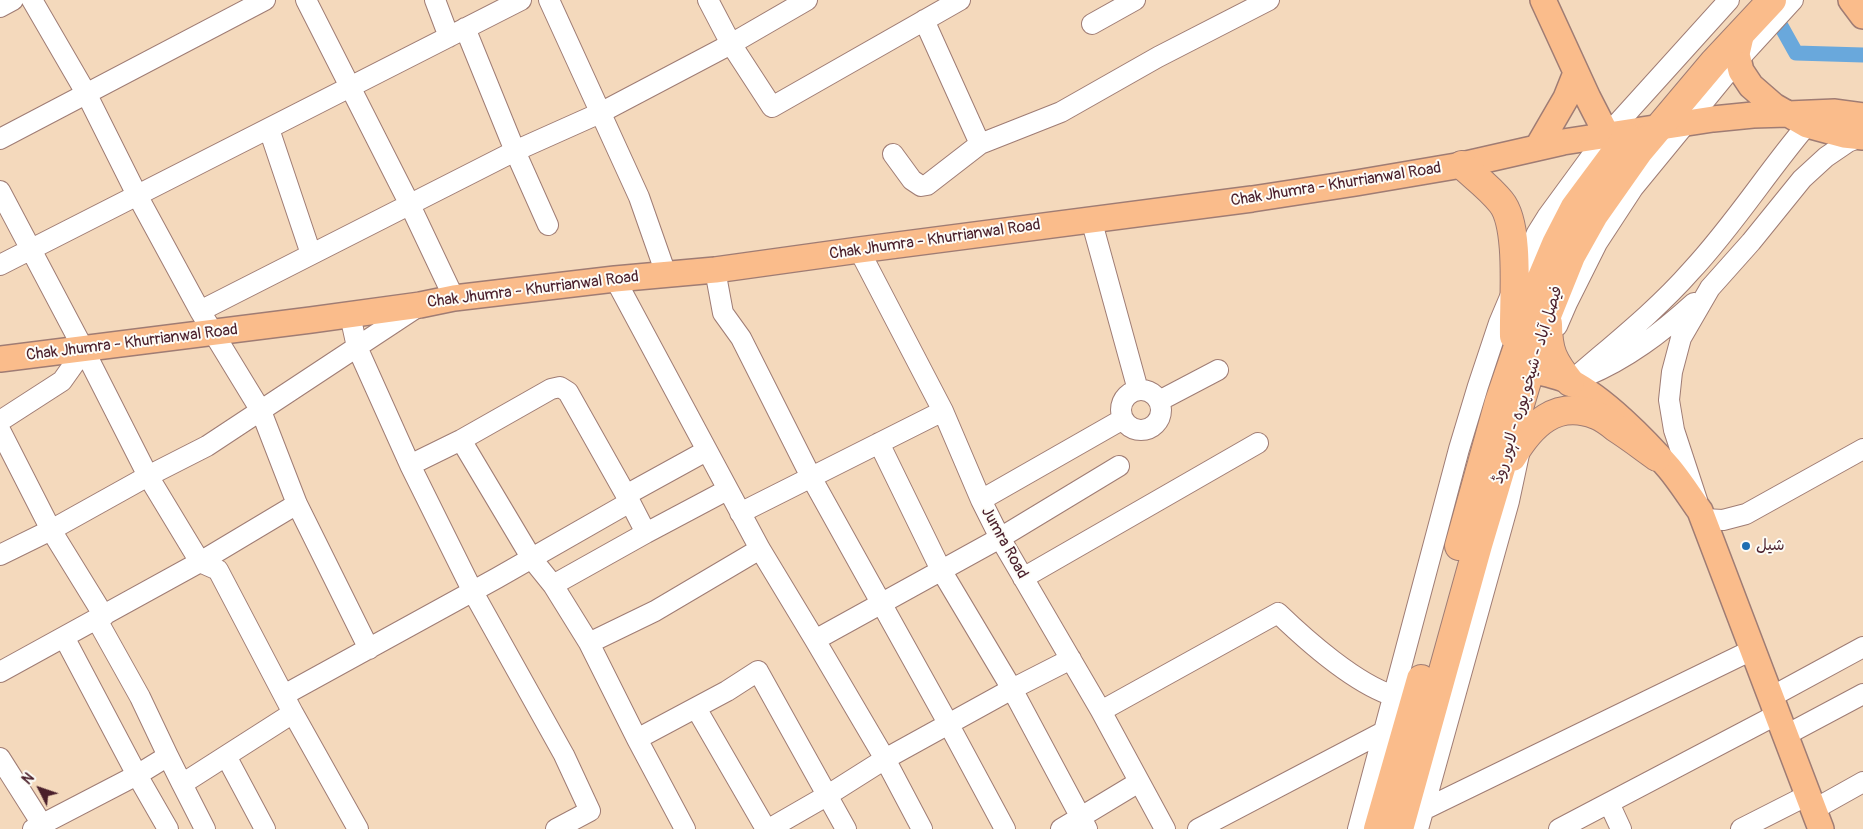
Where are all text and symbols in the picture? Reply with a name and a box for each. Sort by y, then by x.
street label: Chak Jhumra - Khurrianwal Road [1229,159,1443,211]
street label: Chak Jhumra - Khurrianwal Road [828,216,1042,264]
street label: Chak Jhumra - Khurrianwal Road [426,267,640,313]
street label: فیصل آباد - شیخو پورہ - لاہور روڈ [1489,284,1567,486]
street label: Chak Jhumra - Khurrianwal Road [25,320,239,366]
street label: Jumra Road [976,504,1032,582]
place label: شیل [1756,536,1785,556]
marker: شیل [1740,540,1752,552]
north arrow [15,764,65,814]
text: N [19,770,38,788]

